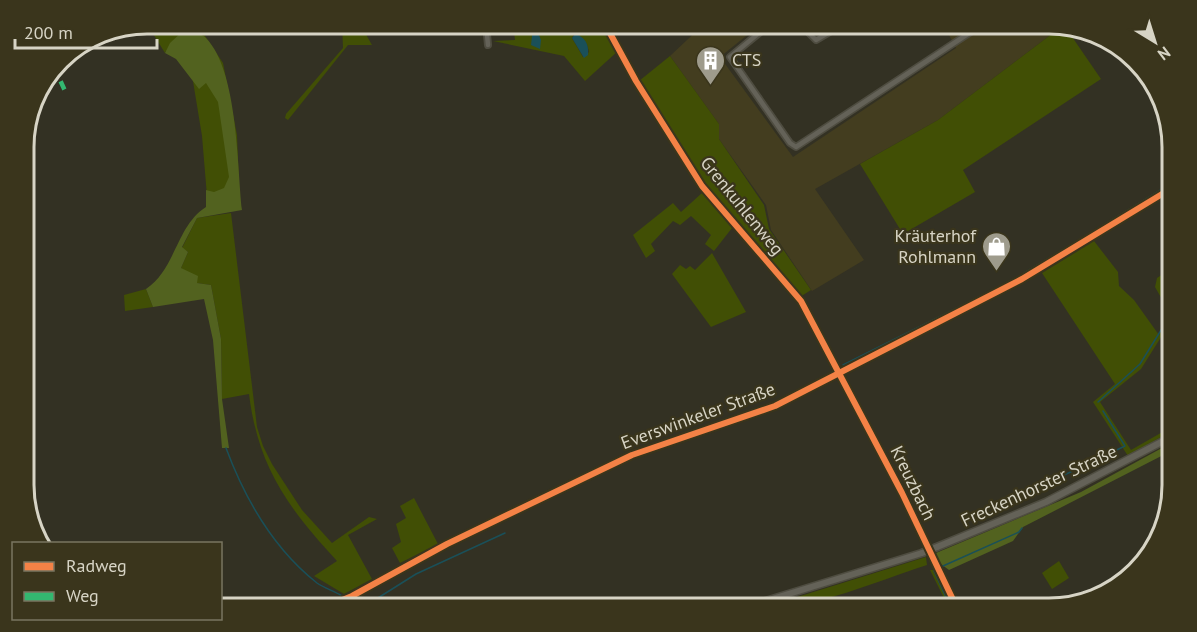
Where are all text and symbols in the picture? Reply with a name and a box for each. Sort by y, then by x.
scale bar [15,12,158,50]
north arrow [1125,12,1185,72]
text: 200 m [24,21,73,44]
text: N [1154,43,1175,65]
building icon: CTS [695,44,727,86]
place label: CTS [732,48,761,71]
street label: Grenkuhlenweg [696,152,789,260]
place label: Kräuterhof Rohlmann [895,224,977,268]
shop icon: Kräuterhof Rohlmann [981,230,1013,272]
street label: Everswinkeler Straße [618,377,778,454]
street label: Freckenhorster Straße [957,439,1120,532]
street label: Kreuzbach [886,442,941,524]
legend [12,542,222,620]
text: Radweg [66,554,127,577]
text: Weg [66,584,99,607]

